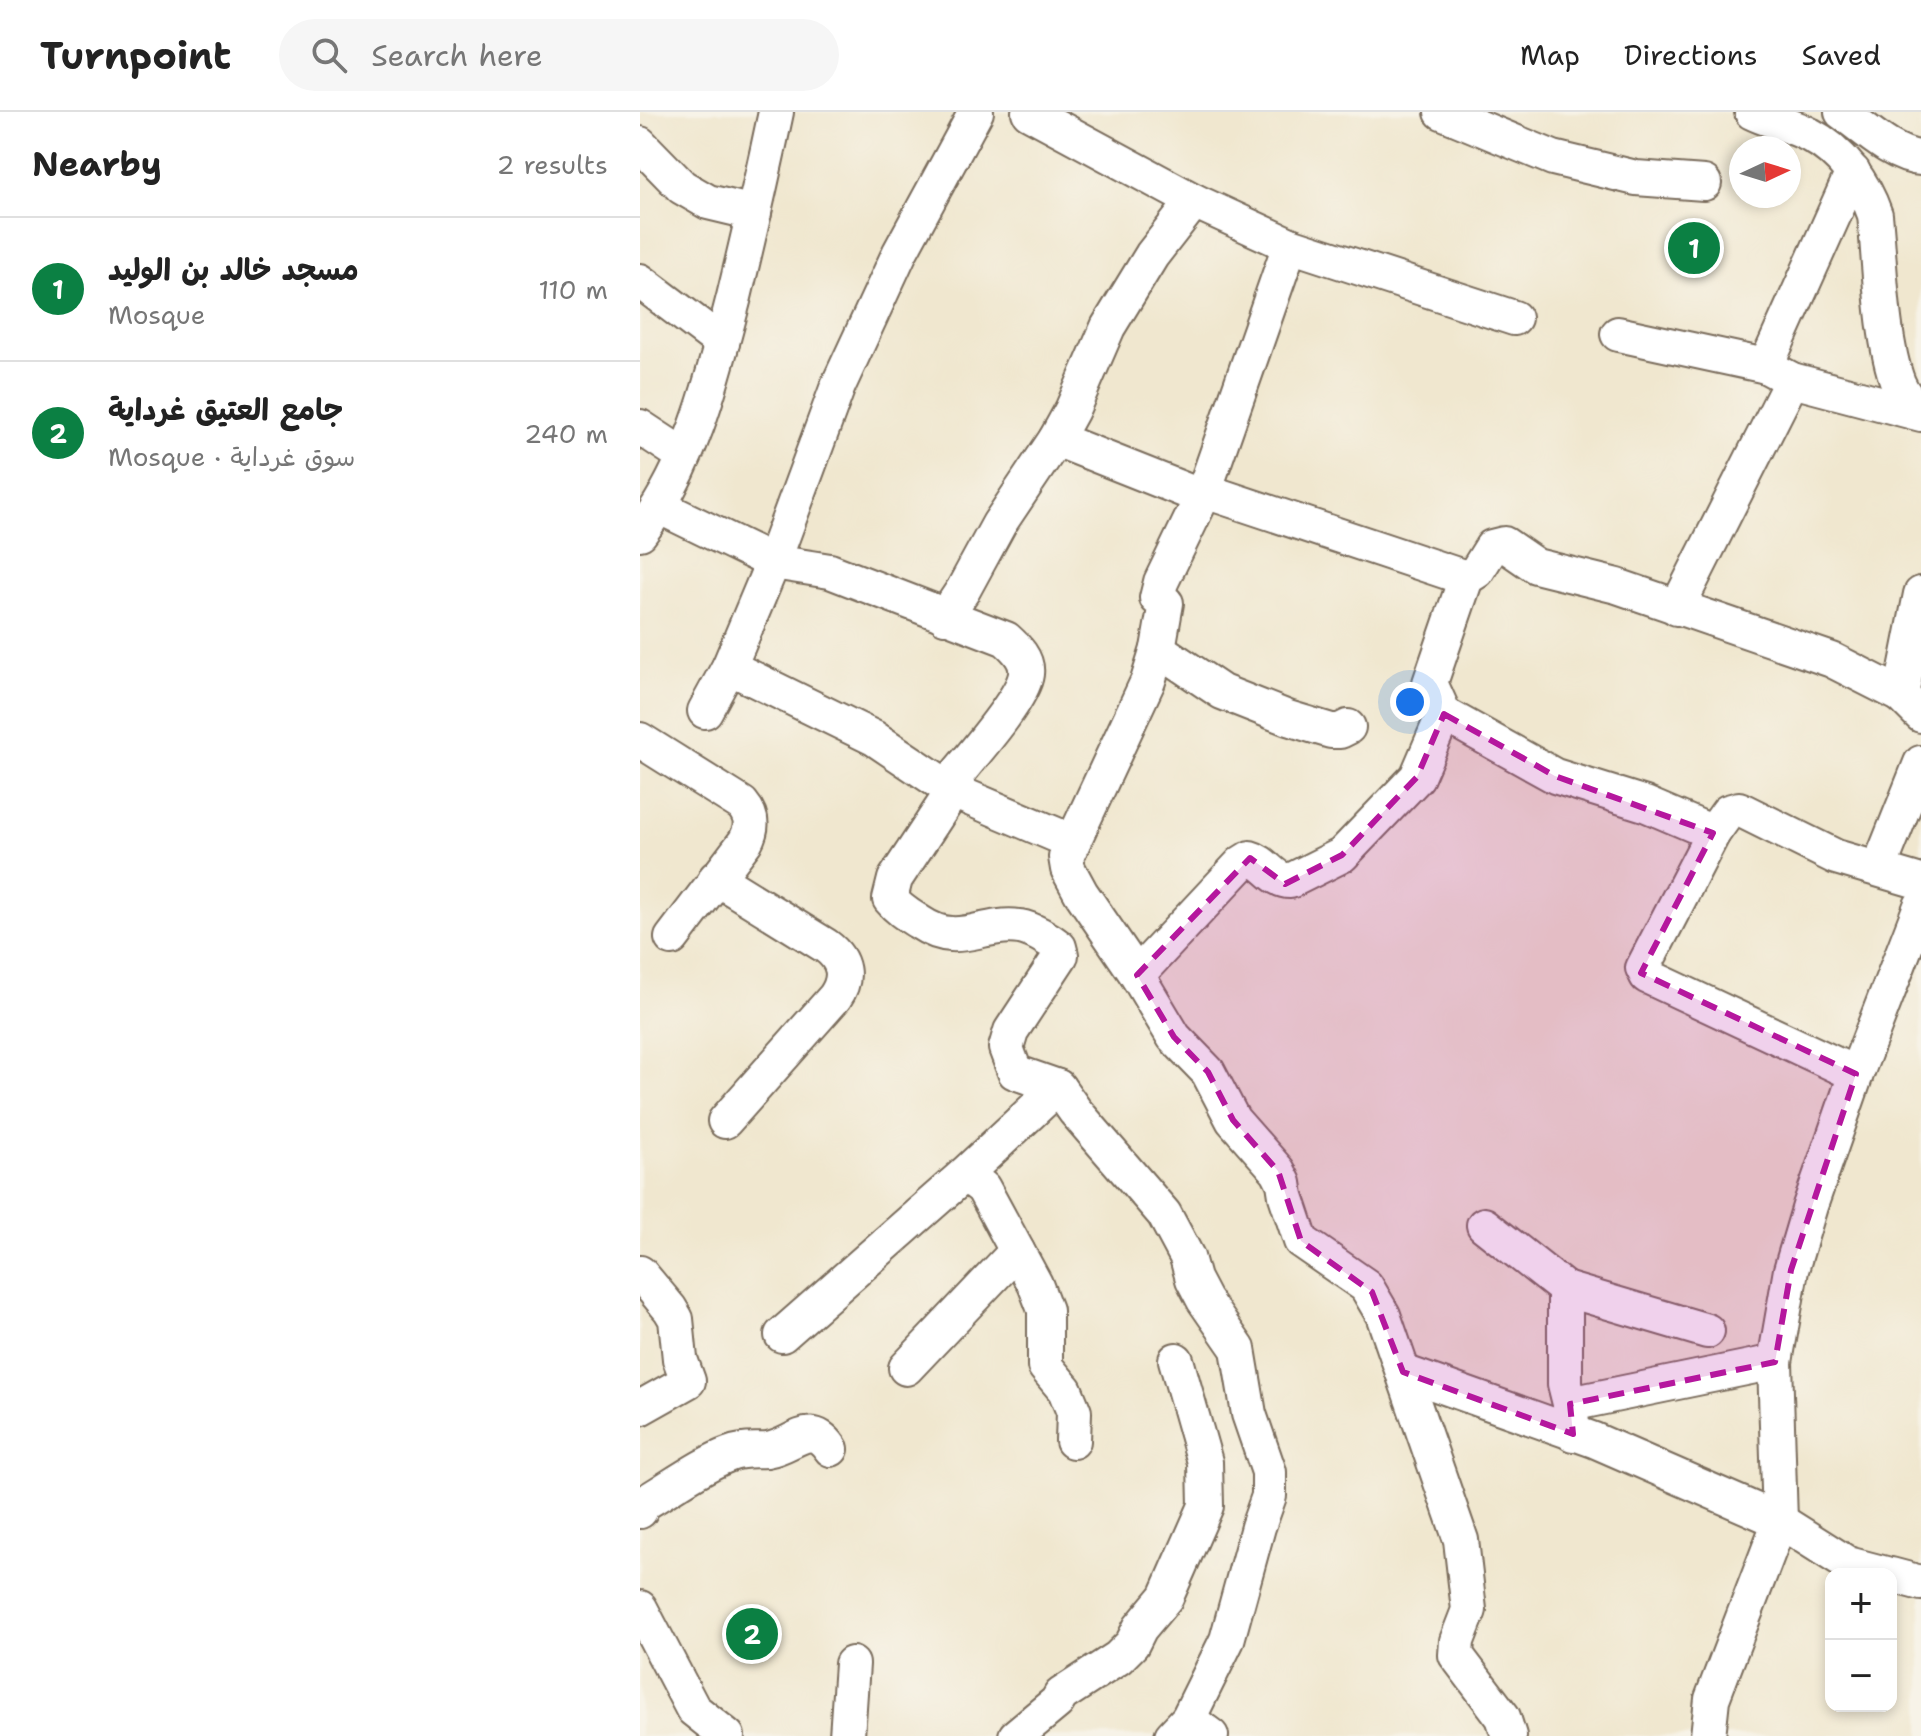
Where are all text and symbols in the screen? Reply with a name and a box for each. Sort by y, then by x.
search box [279,19,839,91]
text: Turnpoint [40,30,231,81]
icon: search [307,33,351,77]
text: Search here [371,35,543,76]
text: Map [1520,36,1580,74]
text: Directions [1624,36,1758,74]
text: Saved [1802,36,1881,74]
north arrow [1729,136,1801,208]
text: Nearby [32,141,162,187]
text: 2 results [496,147,608,182]
pin: 1 [1668,218,1720,278]
text: مسجد خالد بن الوليد [108,249,359,290]
text: 1 [52,272,64,307]
text: 110 m [538,272,608,307]
text: Mosque [108,297,205,332]
text: جامع العتيق غرداية [108,389,343,430]
text: 2 [49,416,67,451]
text: 240 m [524,416,608,451]
text: Mosque · سوق غرداية [108,439,355,474]
your location [1390,682,1430,722]
map controls [1825,1568,1897,1712]
button: + [1825,1568,1897,1640]
pin: 2 [726,1604,778,1664]
button: − [1825,1640,1897,1712]

